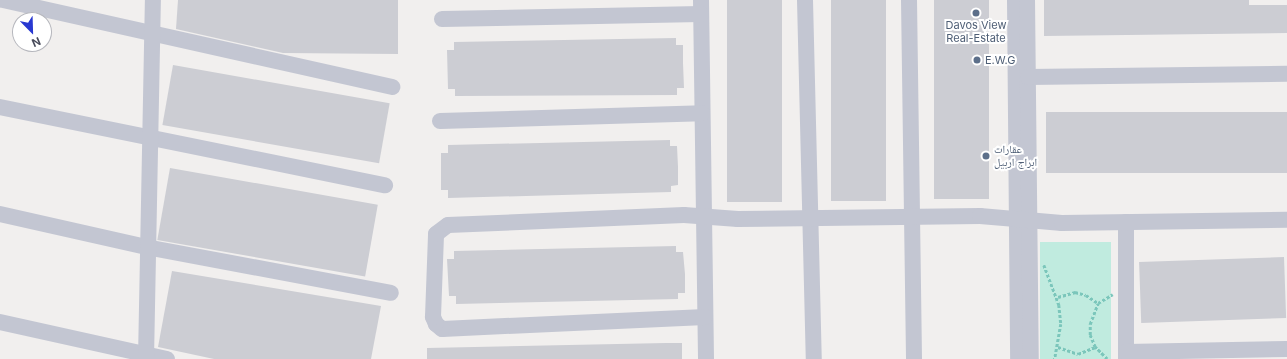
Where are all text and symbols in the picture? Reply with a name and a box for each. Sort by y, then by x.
marker: Davos View Real-Estate [971,8,981,18]
north arrow [12,12,52,52]
place label: Davos View Real-Estate [946,19,1006,45]
text: N [30,34,43,50]
place label: E.W.G [985,53,1015,67]
marker: E.W.G [972,55,982,65]
place label: عقارات ابراج اربیل [994,143,1037,169]
marker: عقارات ابراج اربیل [981,151,991,161]

